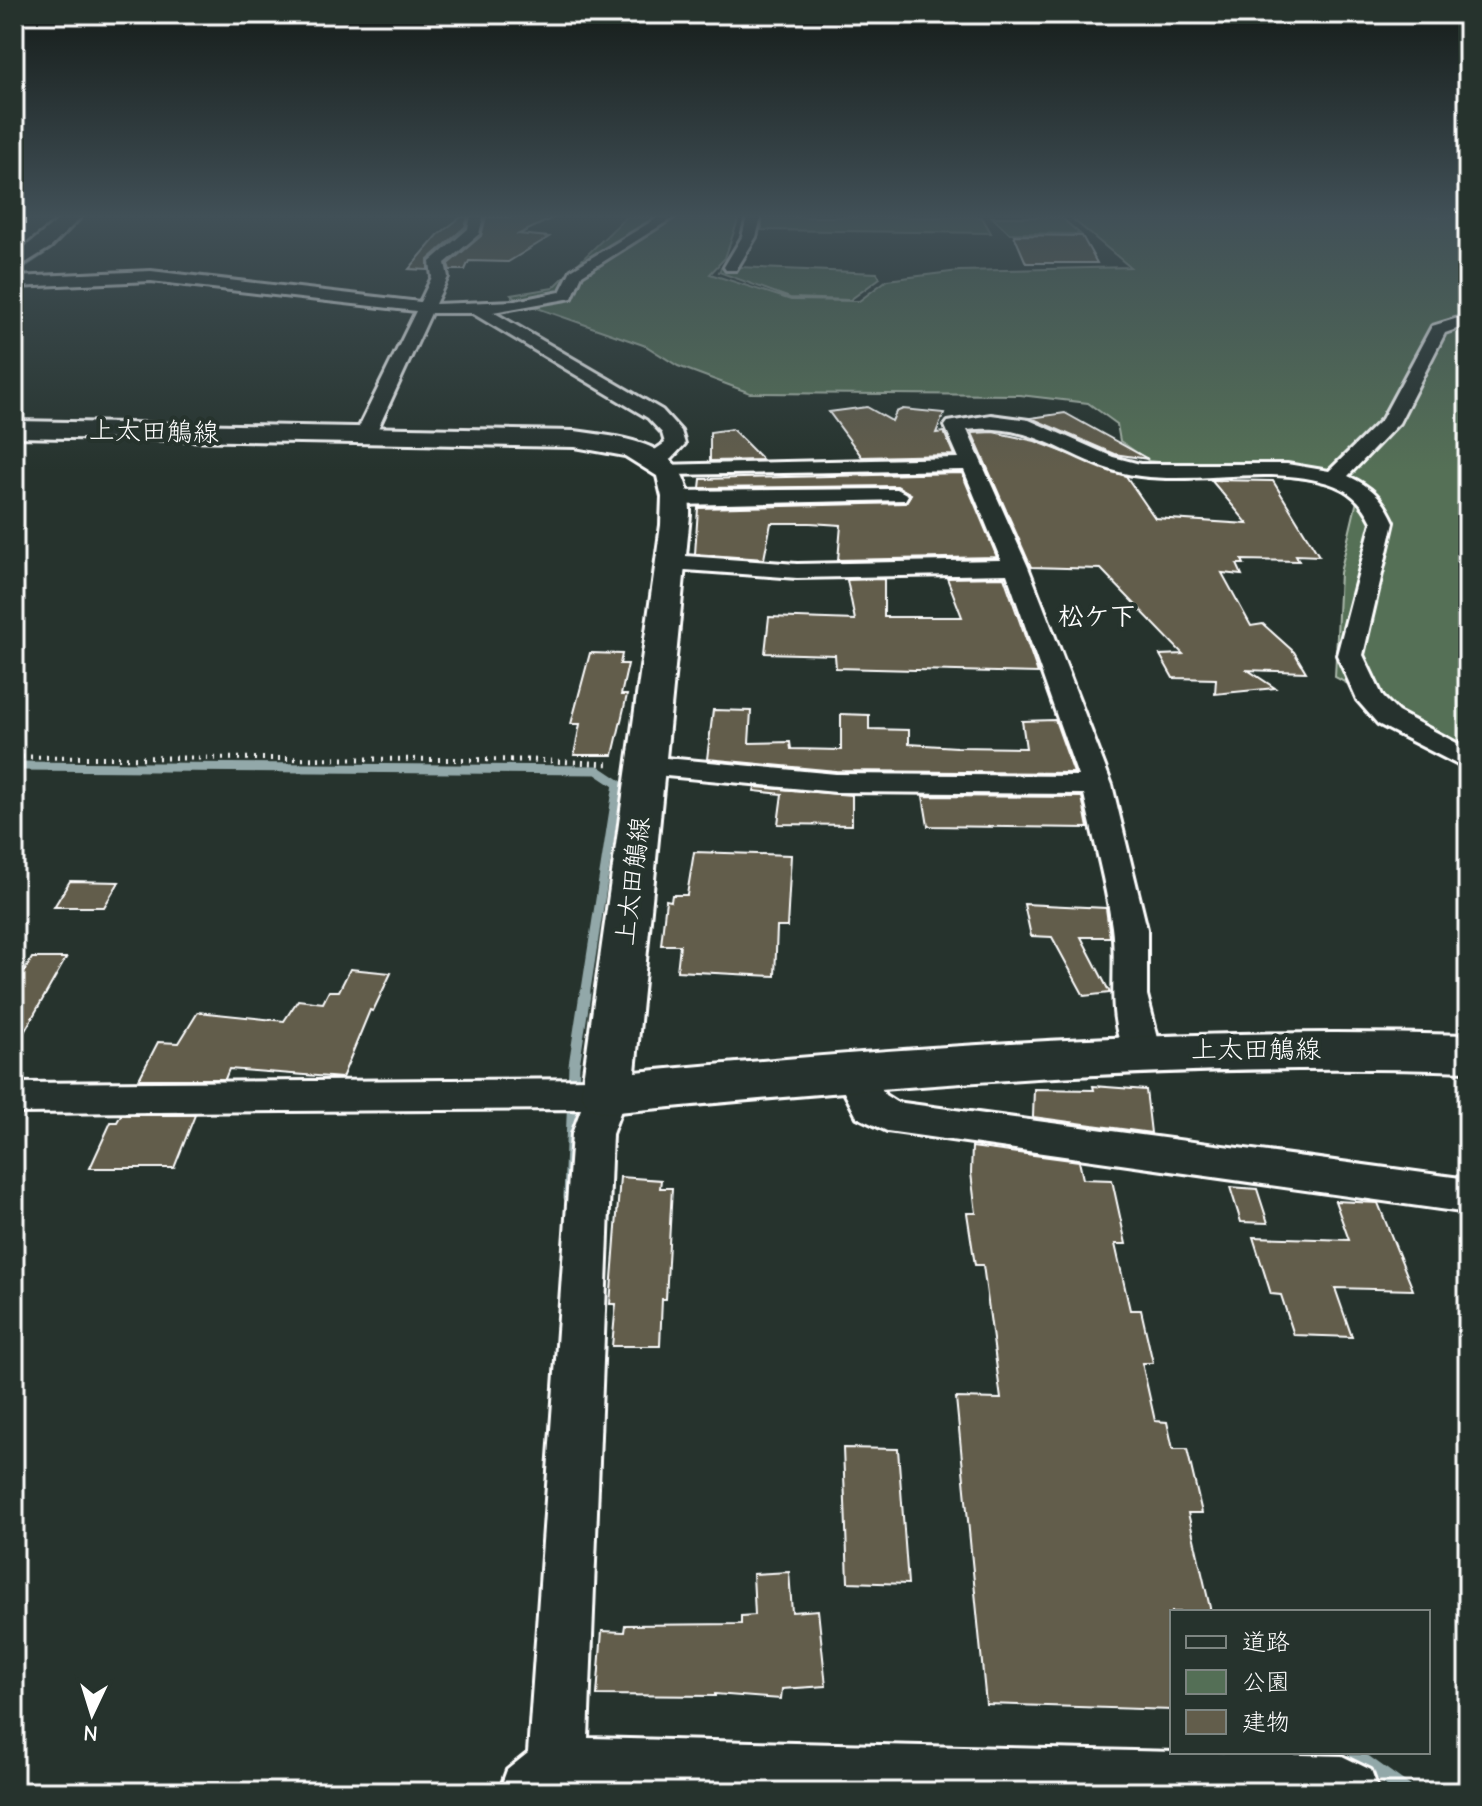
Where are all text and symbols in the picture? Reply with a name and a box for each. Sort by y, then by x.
street label: 上太田鵤線 [89,416,219,448]
district label: 松ケ下 [1058,602,1136,632]
street label: 上太田鵤線 [610,815,656,947]
street label: 上太田鵤線 [1191,1035,1321,1065]
legend [1170,1610,1430,1754]
text: 道路 [1242,1628,1290,1656]
text: 公園 [1242,1668,1290,1696]
north arrow [52,1674,132,1754]
text: 建物 [1242,1708,1290,1736]
text: N [83,1719,99,1746]

